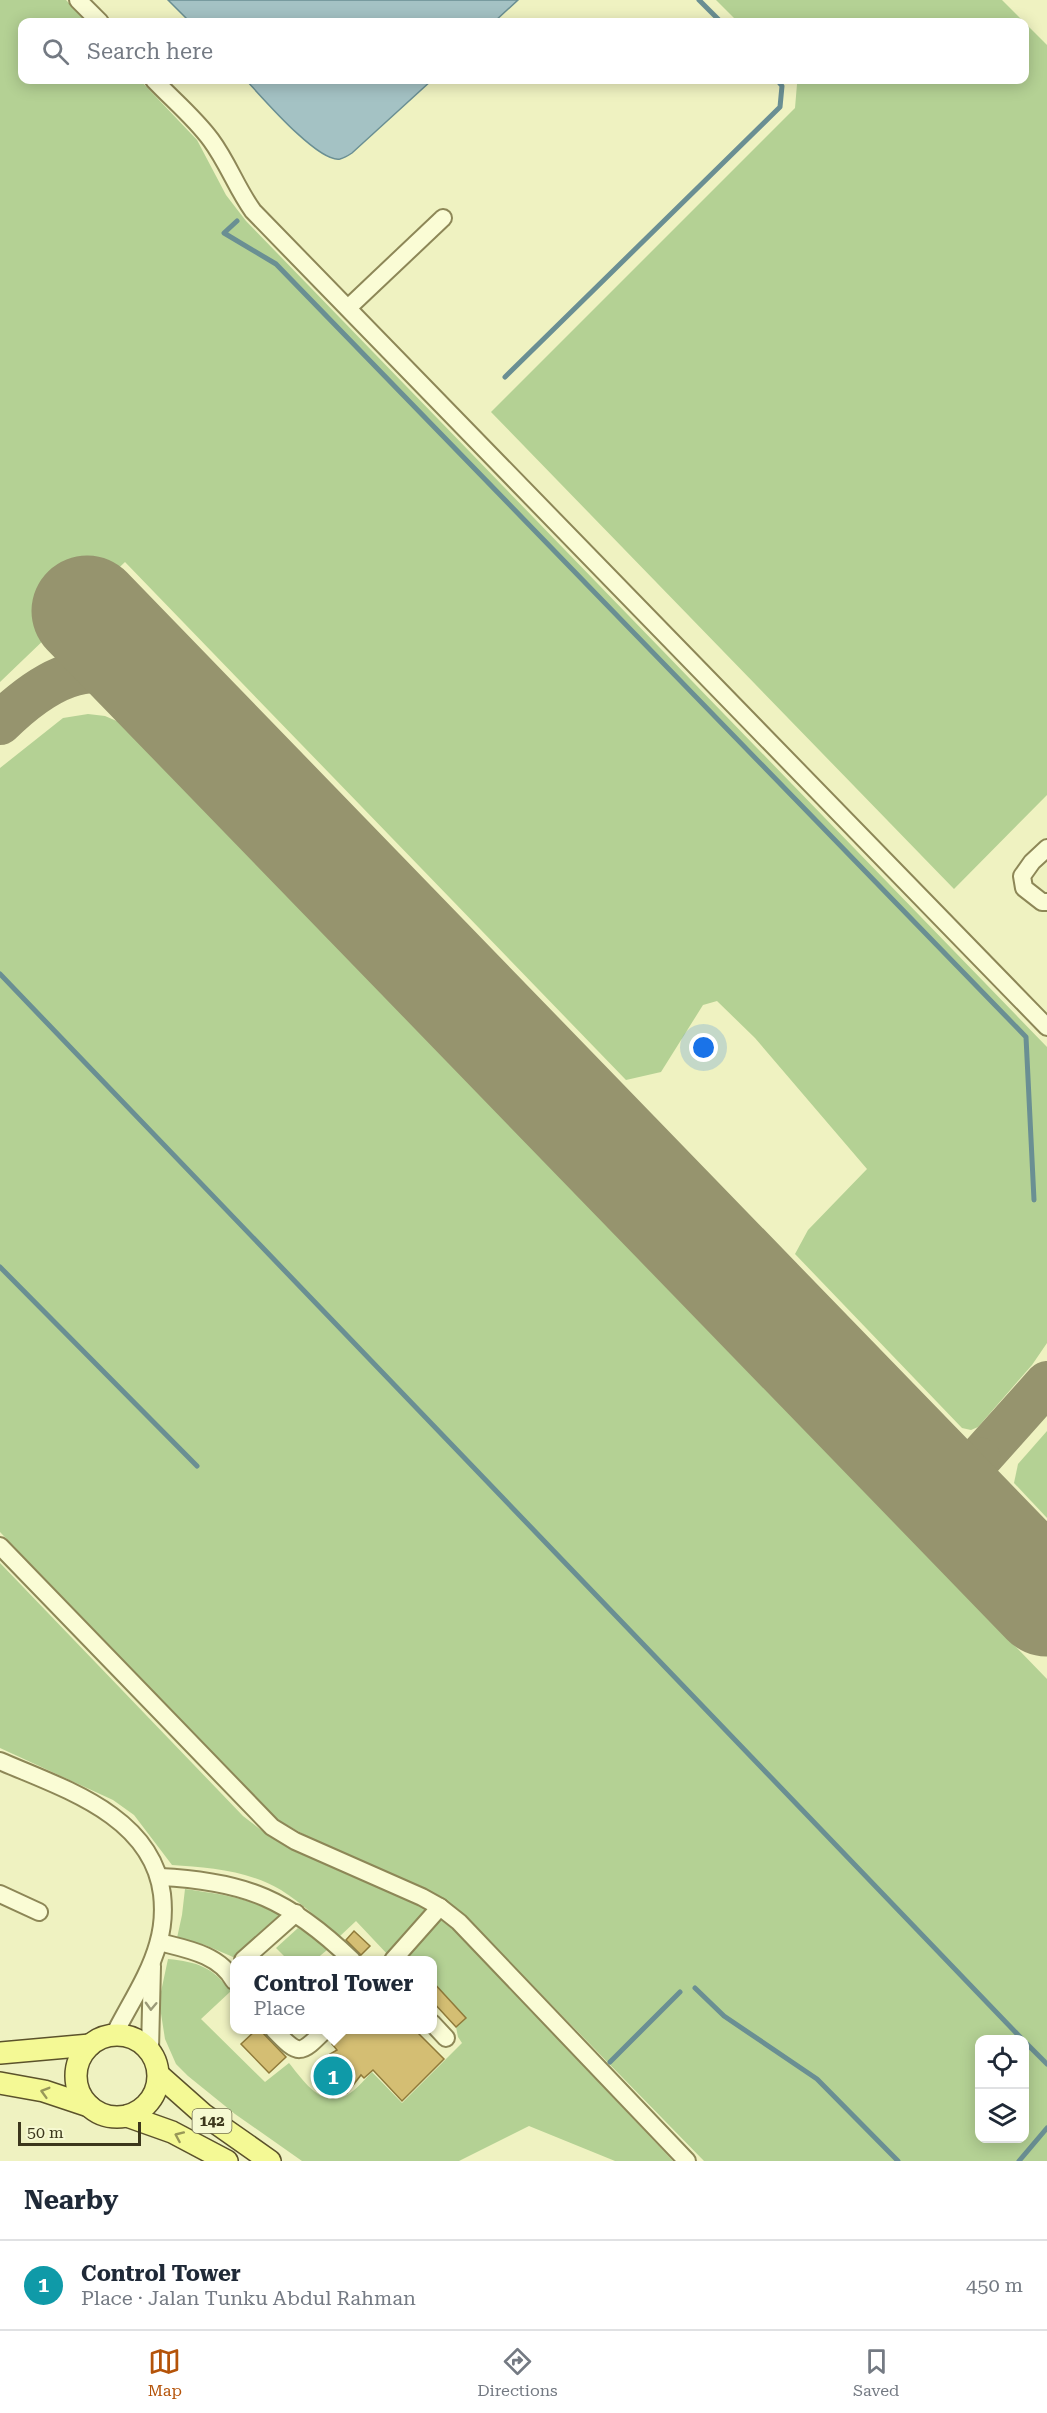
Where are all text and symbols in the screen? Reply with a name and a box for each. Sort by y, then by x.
search box [18,18,1029,84]
icon: search [39,35,72,68]
text: Search here [87,39,213,64]
your location [689,1033,718,1062]
popup [230,1956,437,2034]
text: Control Tower [254,1971,413,1996]
text: Place [254,1996,305,2020]
one-way arrow [145,2002,157,2011]
map controls [975,2035,1029,2143]
button: locate [975,2035,1029,2089]
pin: 1 [314,2054,352,2098]
one-way arrow [40,2087,51,2099]
button: layers [975,2089,1029,2143]
road number: 142 [192,2109,232,2133]
scale bar [18,2119,141,2146]
text: 50 m [27,2123,64,2142]
one-way arrow [174,2131,185,2143]
text: Nearby [24,2185,118,2215]
text: Control Tower [81,2261,241,2286]
text: 1 [38,2273,49,2297]
text: 450 m [966,2273,1023,2297]
text: Place · Jalan Tunku Abdul Rahman [81,2286,416,2310]
tab: Map [148,2345,182,2400]
tab: Directions [477,2345,558,2400]
tab: Saved [853,2345,899,2400]

